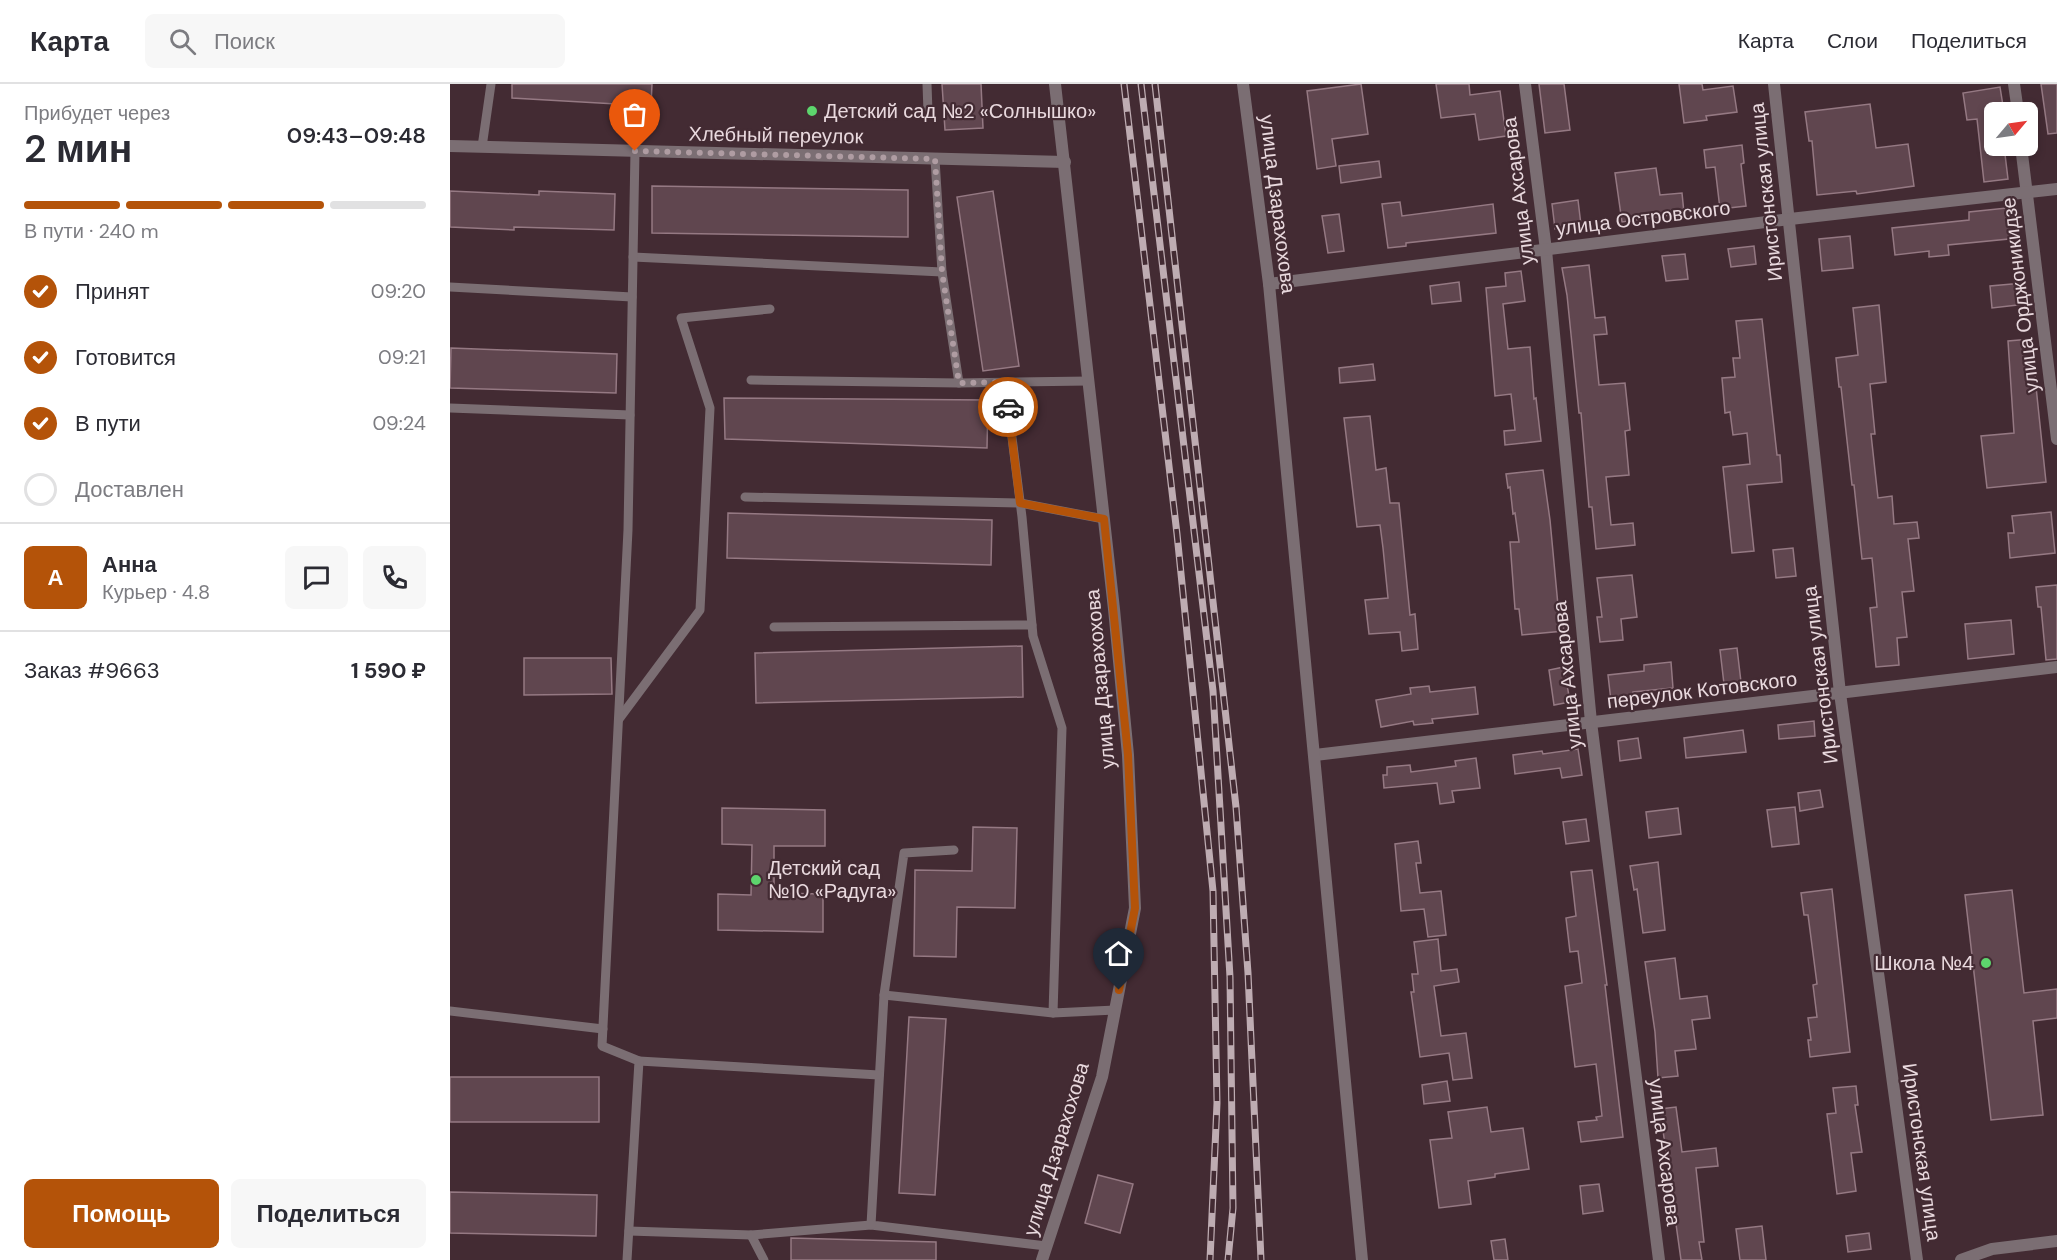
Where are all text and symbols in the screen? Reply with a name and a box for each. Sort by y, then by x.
search box [145,14,565,68]
text: Карта [30,23,109,60]
icon: search [166,25,199,58]
text: Поиск [214,27,275,56]
text: Карта [1738,27,1794,55]
text: Слои [1827,27,1878,55]
text: Поделиться [1911,27,2027,55]
pin [609,89,660,151]
icon: bag [618,98,651,131]
place label: Детский сад №2 «Солнышко» [824,98,1096,124]
text: Прибудет через [24,100,170,126]
street label: Иристонская улица [1744,101,1788,282]
north arrow [1984,102,2038,156]
map controls [1984,102,2038,156]
marker: Детский сад №2 «Солнышко» [805,104,819,118]
street label: улица Дзарахохова [1254,113,1302,296]
street label: улица Ахсарова [1496,115,1540,266]
street label: Хлебный переулок [688,120,864,150]
text: 09:43–09:48 [287,121,426,150]
text: 2 мин [24,123,132,174]
street label: улица Островского [1554,194,1732,242]
street label: улица Орджоникидзе [1995,196,2045,394]
text: В пути · 240 m [24,218,159,244]
icon: check [24,275,57,308]
text: Принят [75,277,149,306]
text: 09:20 [371,278,426,304]
icon: check [24,341,57,374]
text: Готовится [75,343,176,372]
text: 09:21 [378,344,426,370]
courier [978,377,1038,437]
icon: car [992,391,1025,424]
icon: check [24,407,57,440]
text: В пути [75,409,141,438]
text: 09:24 [372,410,426,436]
text: Доставлен [75,475,184,504]
button: chat [285,546,348,609]
button: phone [363,546,426,609]
text: Анна [102,550,157,579]
text: А [48,563,63,592]
text: Курьер · 4.8 [102,579,210,605]
street label: Иристонская улица [1796,584,1844,766]
street label: улица Дзарахохова [1079,587,1121,770]
street label: улица Ахсарова [1546,599,1588,750]
text: Заказ #9663 [24,656,160,685]
text: 1 590 ₽ [351,656,426,685]
street label: переулок Котовского [1605,665,1799,715]
place label: Детский сад №10 «Радуга» [768,855,896,904]
marker: Детский сад №10 «Радуга» [749,873,763,887]
pin [1093,928,1144,990]
icon: home [1102,937,1135,970]
place label: Школа №4 [1874,950,1974,976]
marker: Школа №4 [1979,956,1993,970]
street label: улица Дзарахохова [1017,1058,1095,1239]
street label: Иристонская улица [1897,1061,1947,1243]
street label: улица Ахсарова [1643,1077,1687,1228]
button: Помощь [24,1179,219,1248]
button: Поделиться [231,1179,426,1248]

